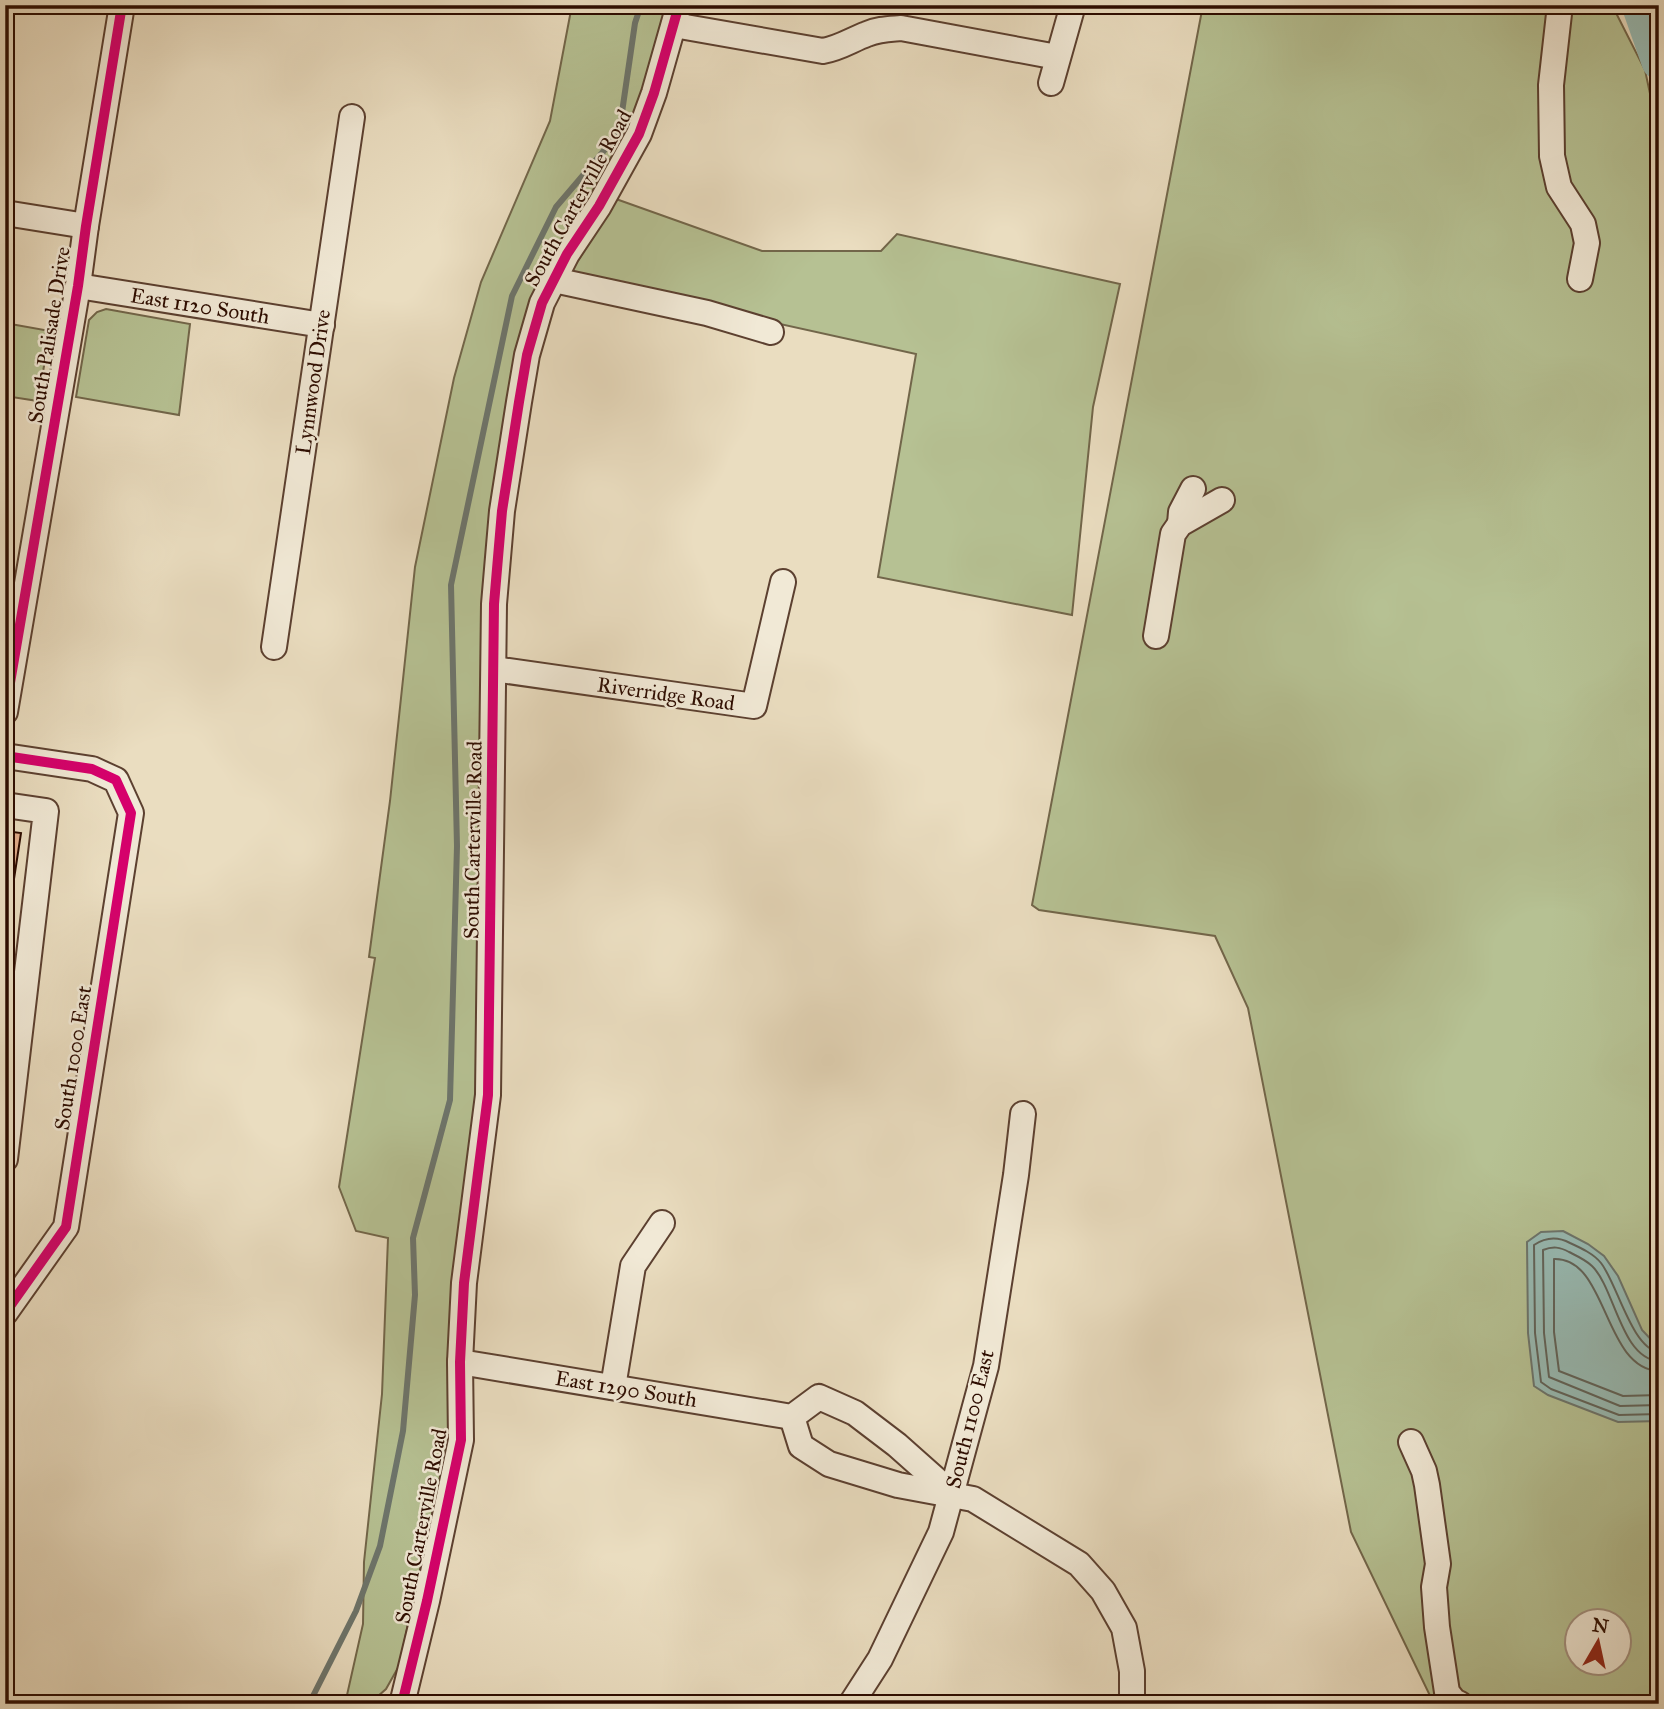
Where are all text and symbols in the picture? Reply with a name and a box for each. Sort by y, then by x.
street label: South Carterville Road [519,105,638,291]
street label: South Palisade Drive [22,245,76,425]
street label: East 1120 South [129,282,272,330]
street label: Lynnwood Drive [290,307,336,456]
street label: Riverridge Road [596,671,737,717]
street label: South Carterville Road [458,740,488,939]
street label: South 1000 East [49,983,97,1132]
street label: South 1100 East [940,1346,1000,1491]
street label: East 1290 South [553,1365,699,1413]
street label: South Carterville Road [389,1426,453,1626]
north arrow [1562,1608,1632,1678]
text: N [1591,1613,1610,1638]

